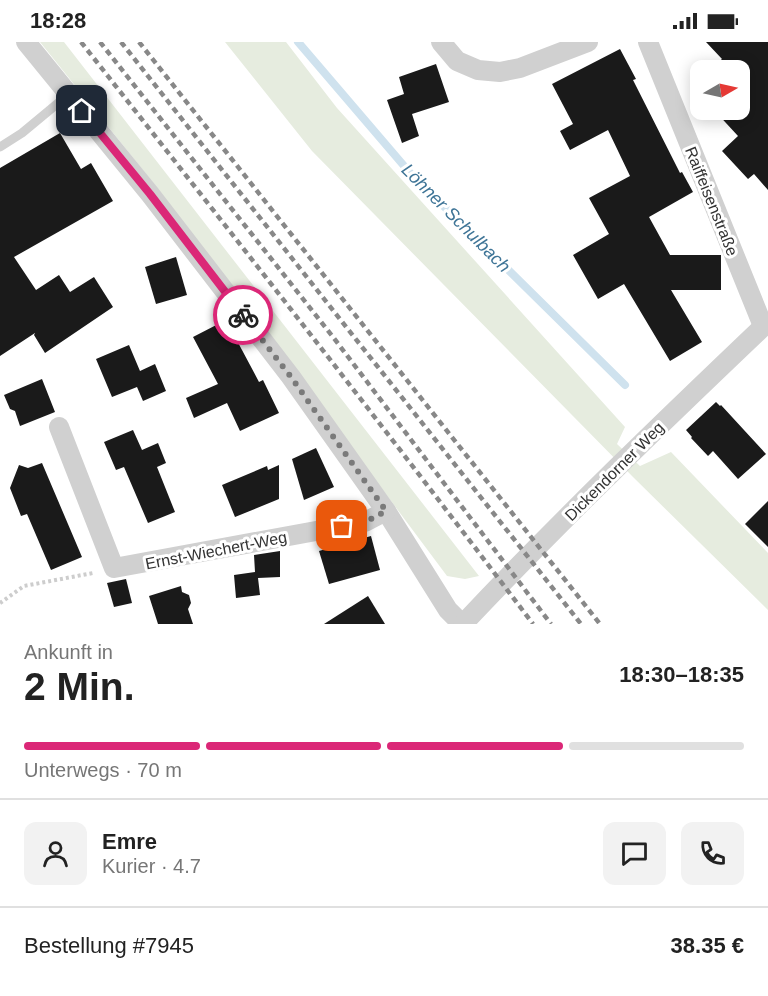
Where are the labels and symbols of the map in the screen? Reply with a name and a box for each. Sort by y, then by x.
north arrow [690,60,750,120]
pin [56,85,107,136]
street label: Raiffeisenstraße [682,144,741,258]
water label: Löhner Schulbach [398,160,514,276]
courier [213,285,273,345]
street label: Dickendorner Weg [562,419,667,524]
pin [316,500,367,551]
street label: Ernst-Wiechert-Weg [144,528,288,573]

